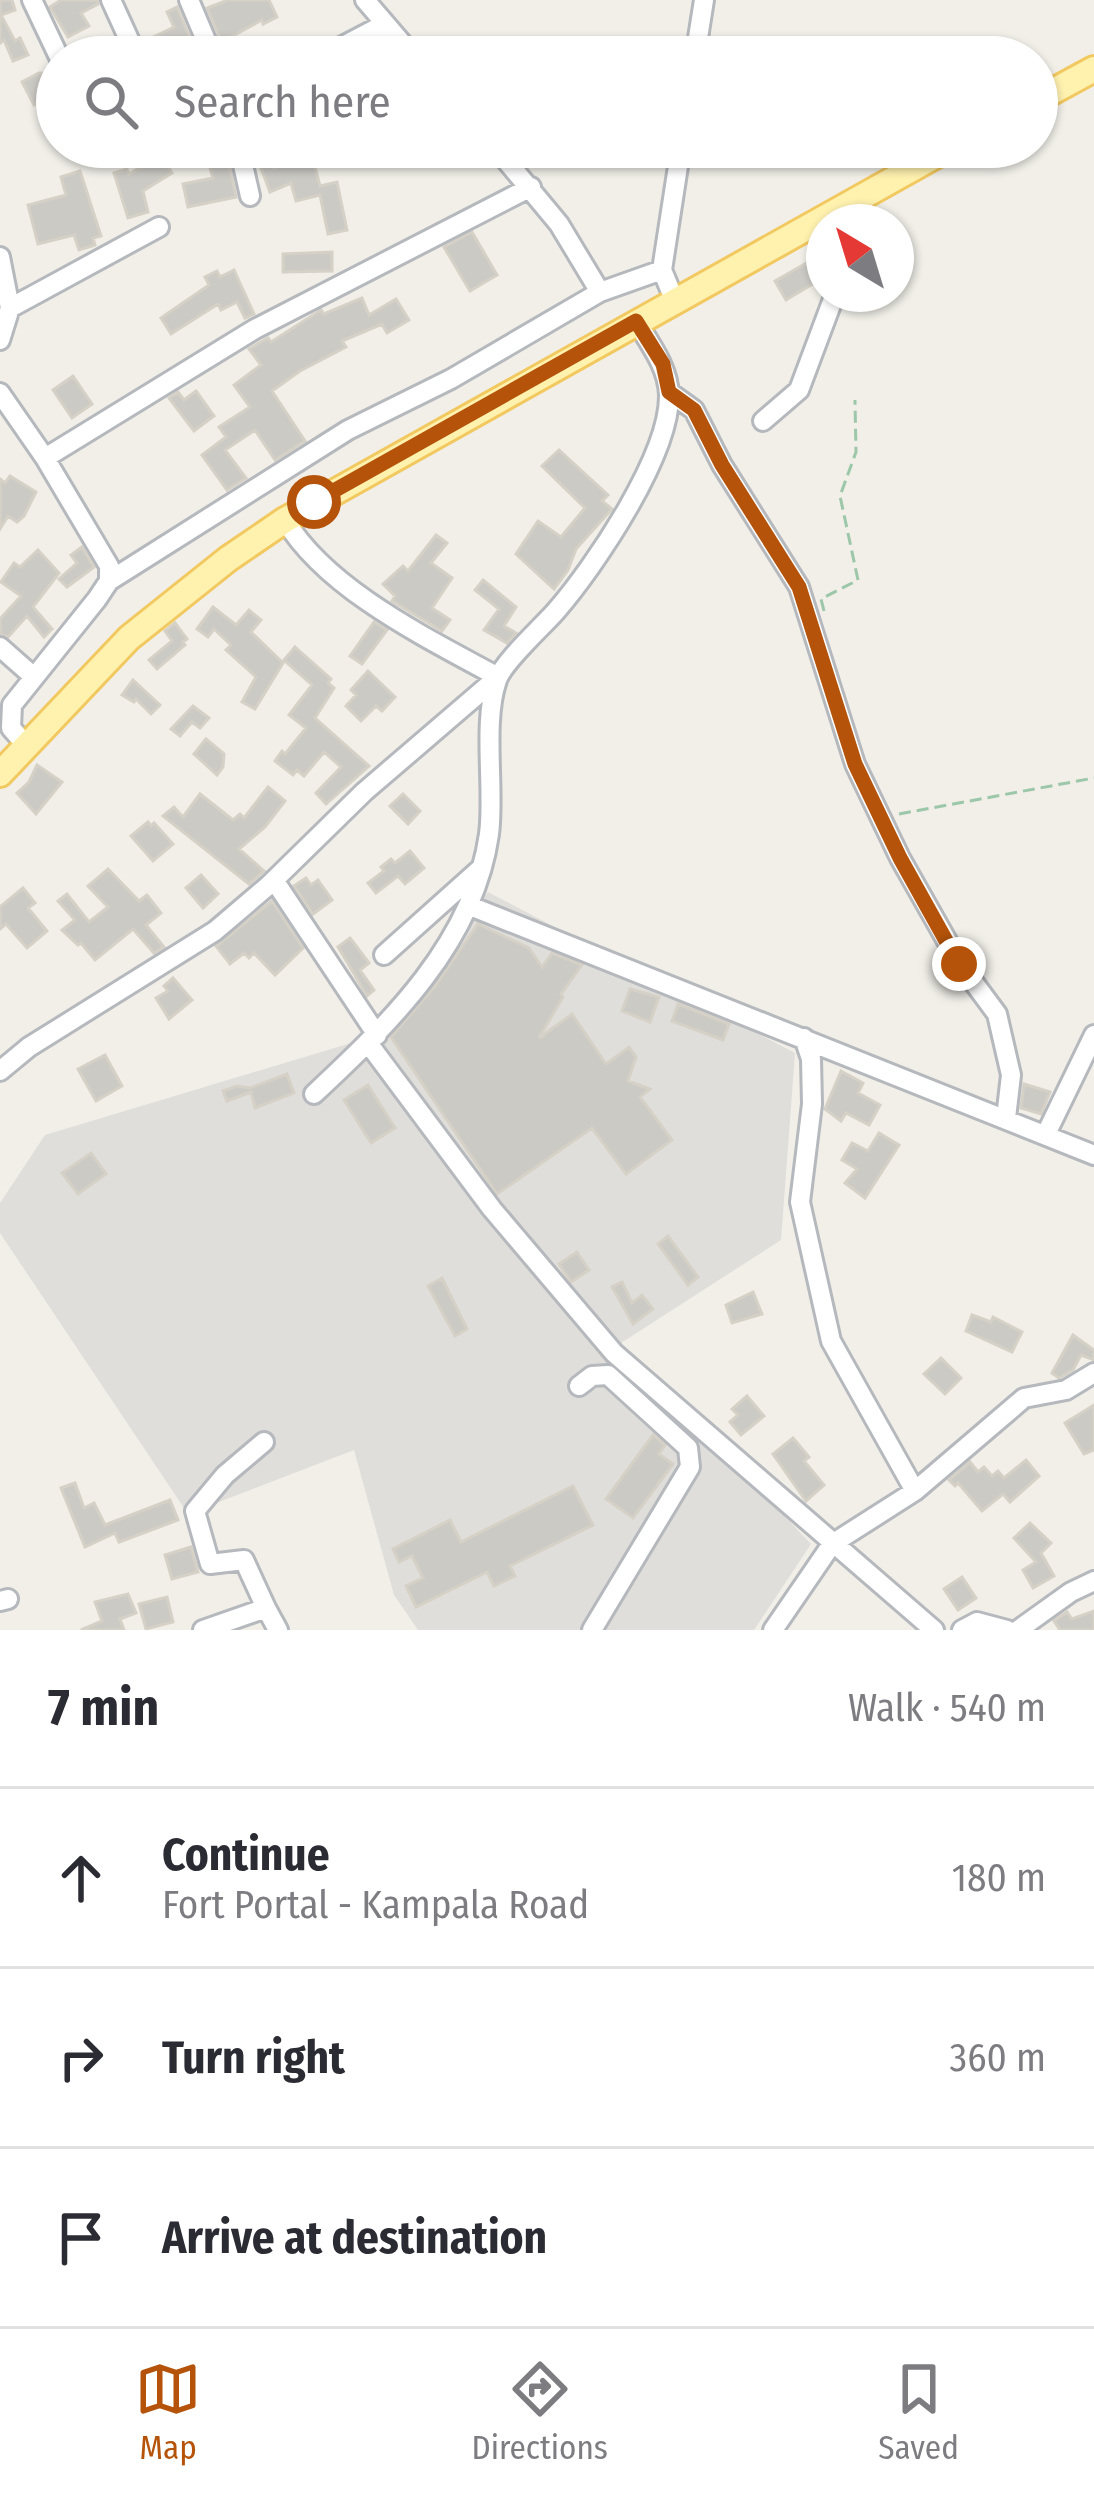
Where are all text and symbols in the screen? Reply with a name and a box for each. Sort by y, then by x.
search box [36,36,1058,168]
icon: search [78,69,144,135]
text: Search here [174,75,391,129]
north arrow [806,204,914,312]
route start [287,475,341,529]
route end [932,937,986,991]
text: 7 min [48,1677,159,1739]
text: Walk · 540 m [848,1685,1046,1731]
text: Continue [162,1828,330,1882]
icon: ahead [48,1845,114,1911]
text: 180 m [952,1855,1046,1901]
text: Fort Portal - Kampala Road [162,1882,589,1928]
icon: right [48,2025,114,2091]
text: Turn right [162,2031,345,2085]
text: 360 m [950,2035,1046,2081]
icon: arrive [48,2205,114,2271]
text: Arrive at destination [162,2211,547,2265]
tab: Map [135,2356,201,2468]
tab: Directions [471,2356,608,2468]
tab: Saved [878,2356,959,2468]

